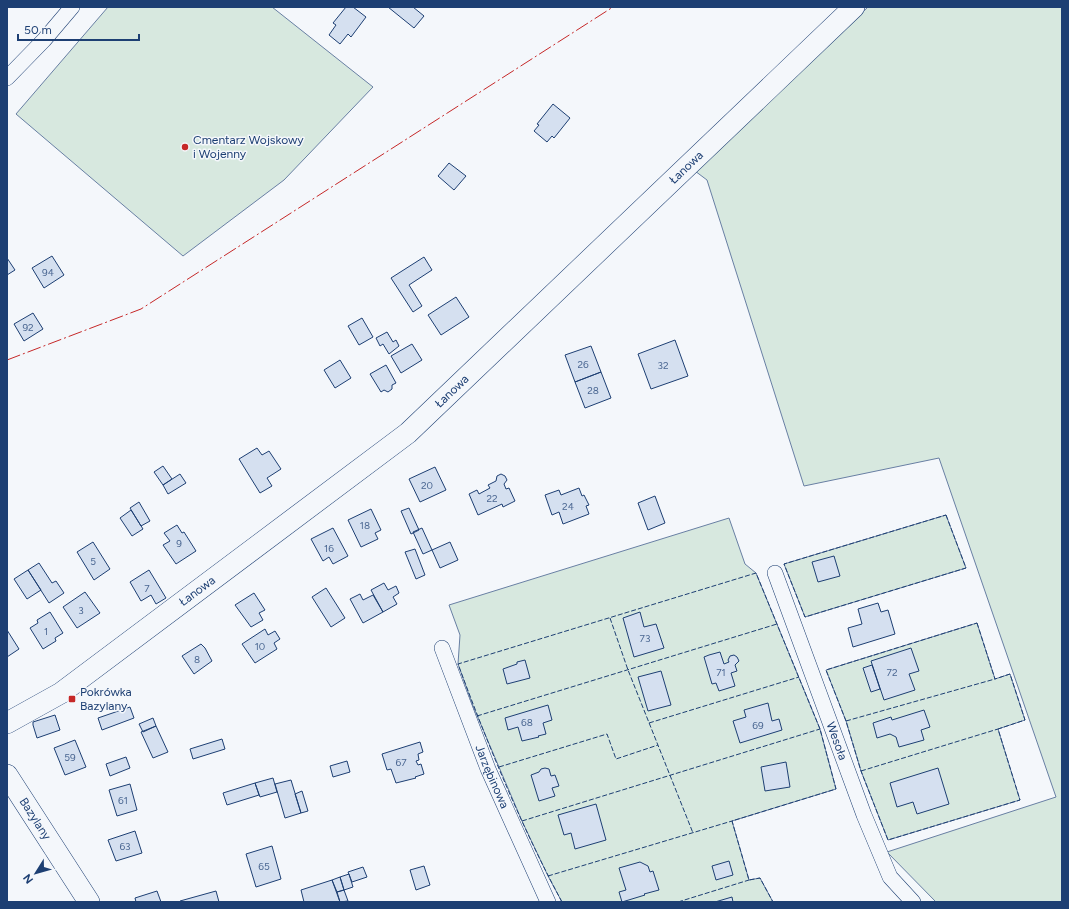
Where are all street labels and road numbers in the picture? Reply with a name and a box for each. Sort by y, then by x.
street label: Łanowa [666,148,706,187]
street label: Łanowa [432,372,472,410]
street label: Łanowa [177,573,218,609]
street label: Wesoła [823,720,850,762]
street label: Jarzębinowa [472,743,512,810]
street label: Bazylany [16,795,54,843]

